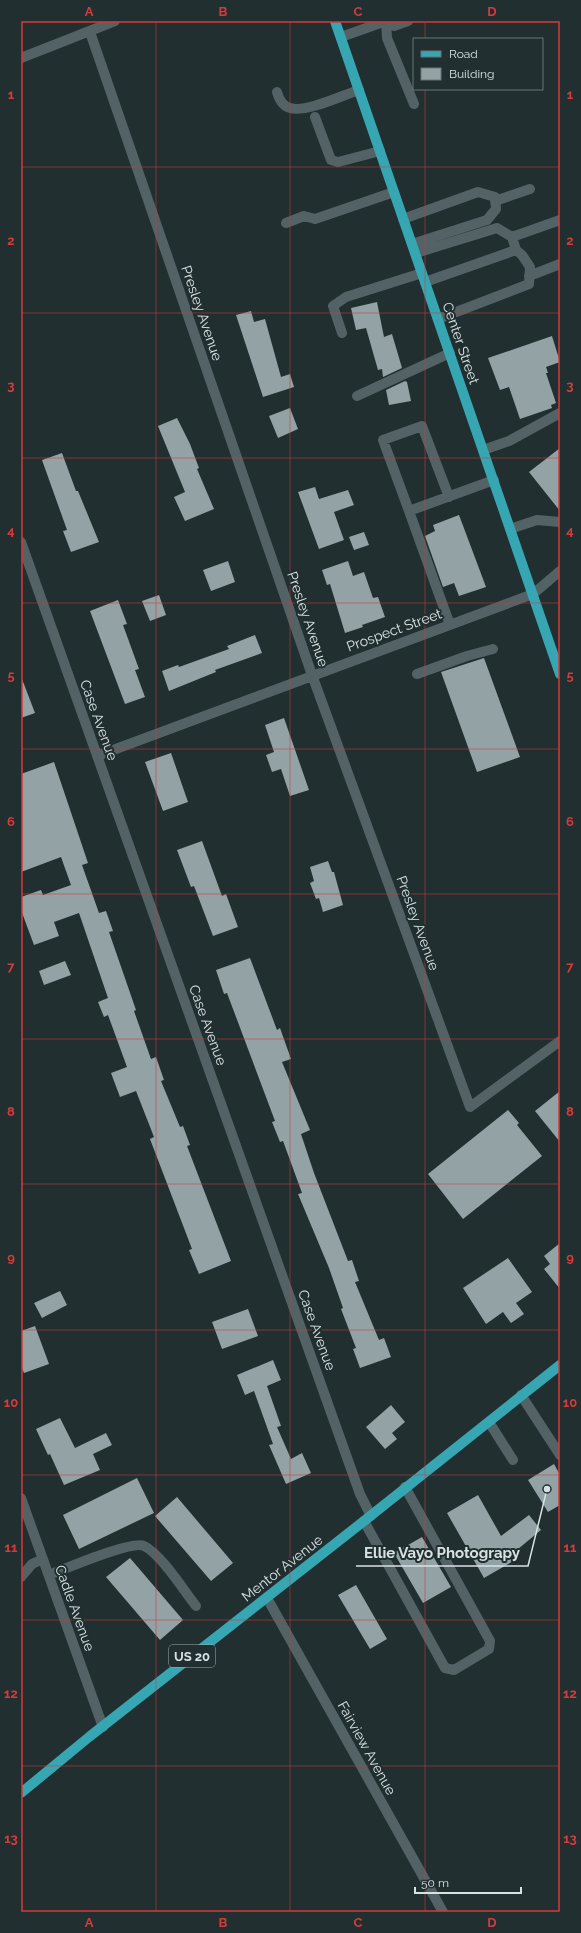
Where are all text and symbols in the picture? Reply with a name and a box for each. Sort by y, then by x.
text: A [85,4,94,19]
text: B [219,4,228,19]
text: C [354,4,363,19]
text: D [487,4,497,19]
legend [413,38,543,90]
text: Road [449,47,478,61]
text: Building [449,67,495,81]
text: 1 [8,87,15,102]
text: 1 [567,87,574,102]
text: 2 [7,233,15,248]
text: 2 [566,233,574,248]
street label: Presley Avenue [178,263,226,363]
street label: Center Street [439,300,483,386]
text: 3 [7,378,15,393]
text: 3 [566,378,574,393]
text: 4 [7,523,15,538]
text: 4 [566,523,574,538]
street label: Presley Avenue [284,569,332,669]
street label: Prospect Street [344,605,444,655]
text: 5 [7,668,15,683]
text: 5 [566,668,574,683]
street label: Case Avenue [77,678,121,762]
text: 6 [7,814,15,829]
text: 6 [566,814,574,829]
street label: Presley Avenue [393,873,443,973]
text: 7 [7,959,15,974]
text: 7 [566,959,574,974]
street label: Case Avenue [186,983,230,1067]
text: 8 [7,1104,15,1119]
text: 8 [566,1104,574,1119]
text: 9 [7,1250,15,1265]
text: 9 [566,1250,574,1265]
street label: Case Avenue [295,1288,339,1372]
text: 10 [4,1395,18,1410]
text: 10 [563,1395,577,1410]
street label: Mentor Avenue [238,1531,326,1605]
callout: Ellie Vayo Photograpy [356,1539,528,1566]
text: 11 [5,1540,18,1555]
text: 11 [564,1540,577,1555]
text: Ellie Vayo Photograpy [364,1544,521,1562]
street label: Cadle Avenue [52,1563,98,1653]
road number: US 20 [169,1645,215,1667]
text: 12 [4,1686,18,1701]
text: 12 [563,1686,577,1701]
street label: Fairview Avenue [335,1698,399,1798]
text: 13 [4,1831,18,1846]
text: 13 [563,1831,577,1846]
scale bar [415,1869,521,1895]
text: 50 m [421,1876,449,1890]
text: A [85,1915,94,1930]
text: B [219,1915,228,1930]
text: C [354,1915,363,1930]
text: D [487,1915,497,1930]

